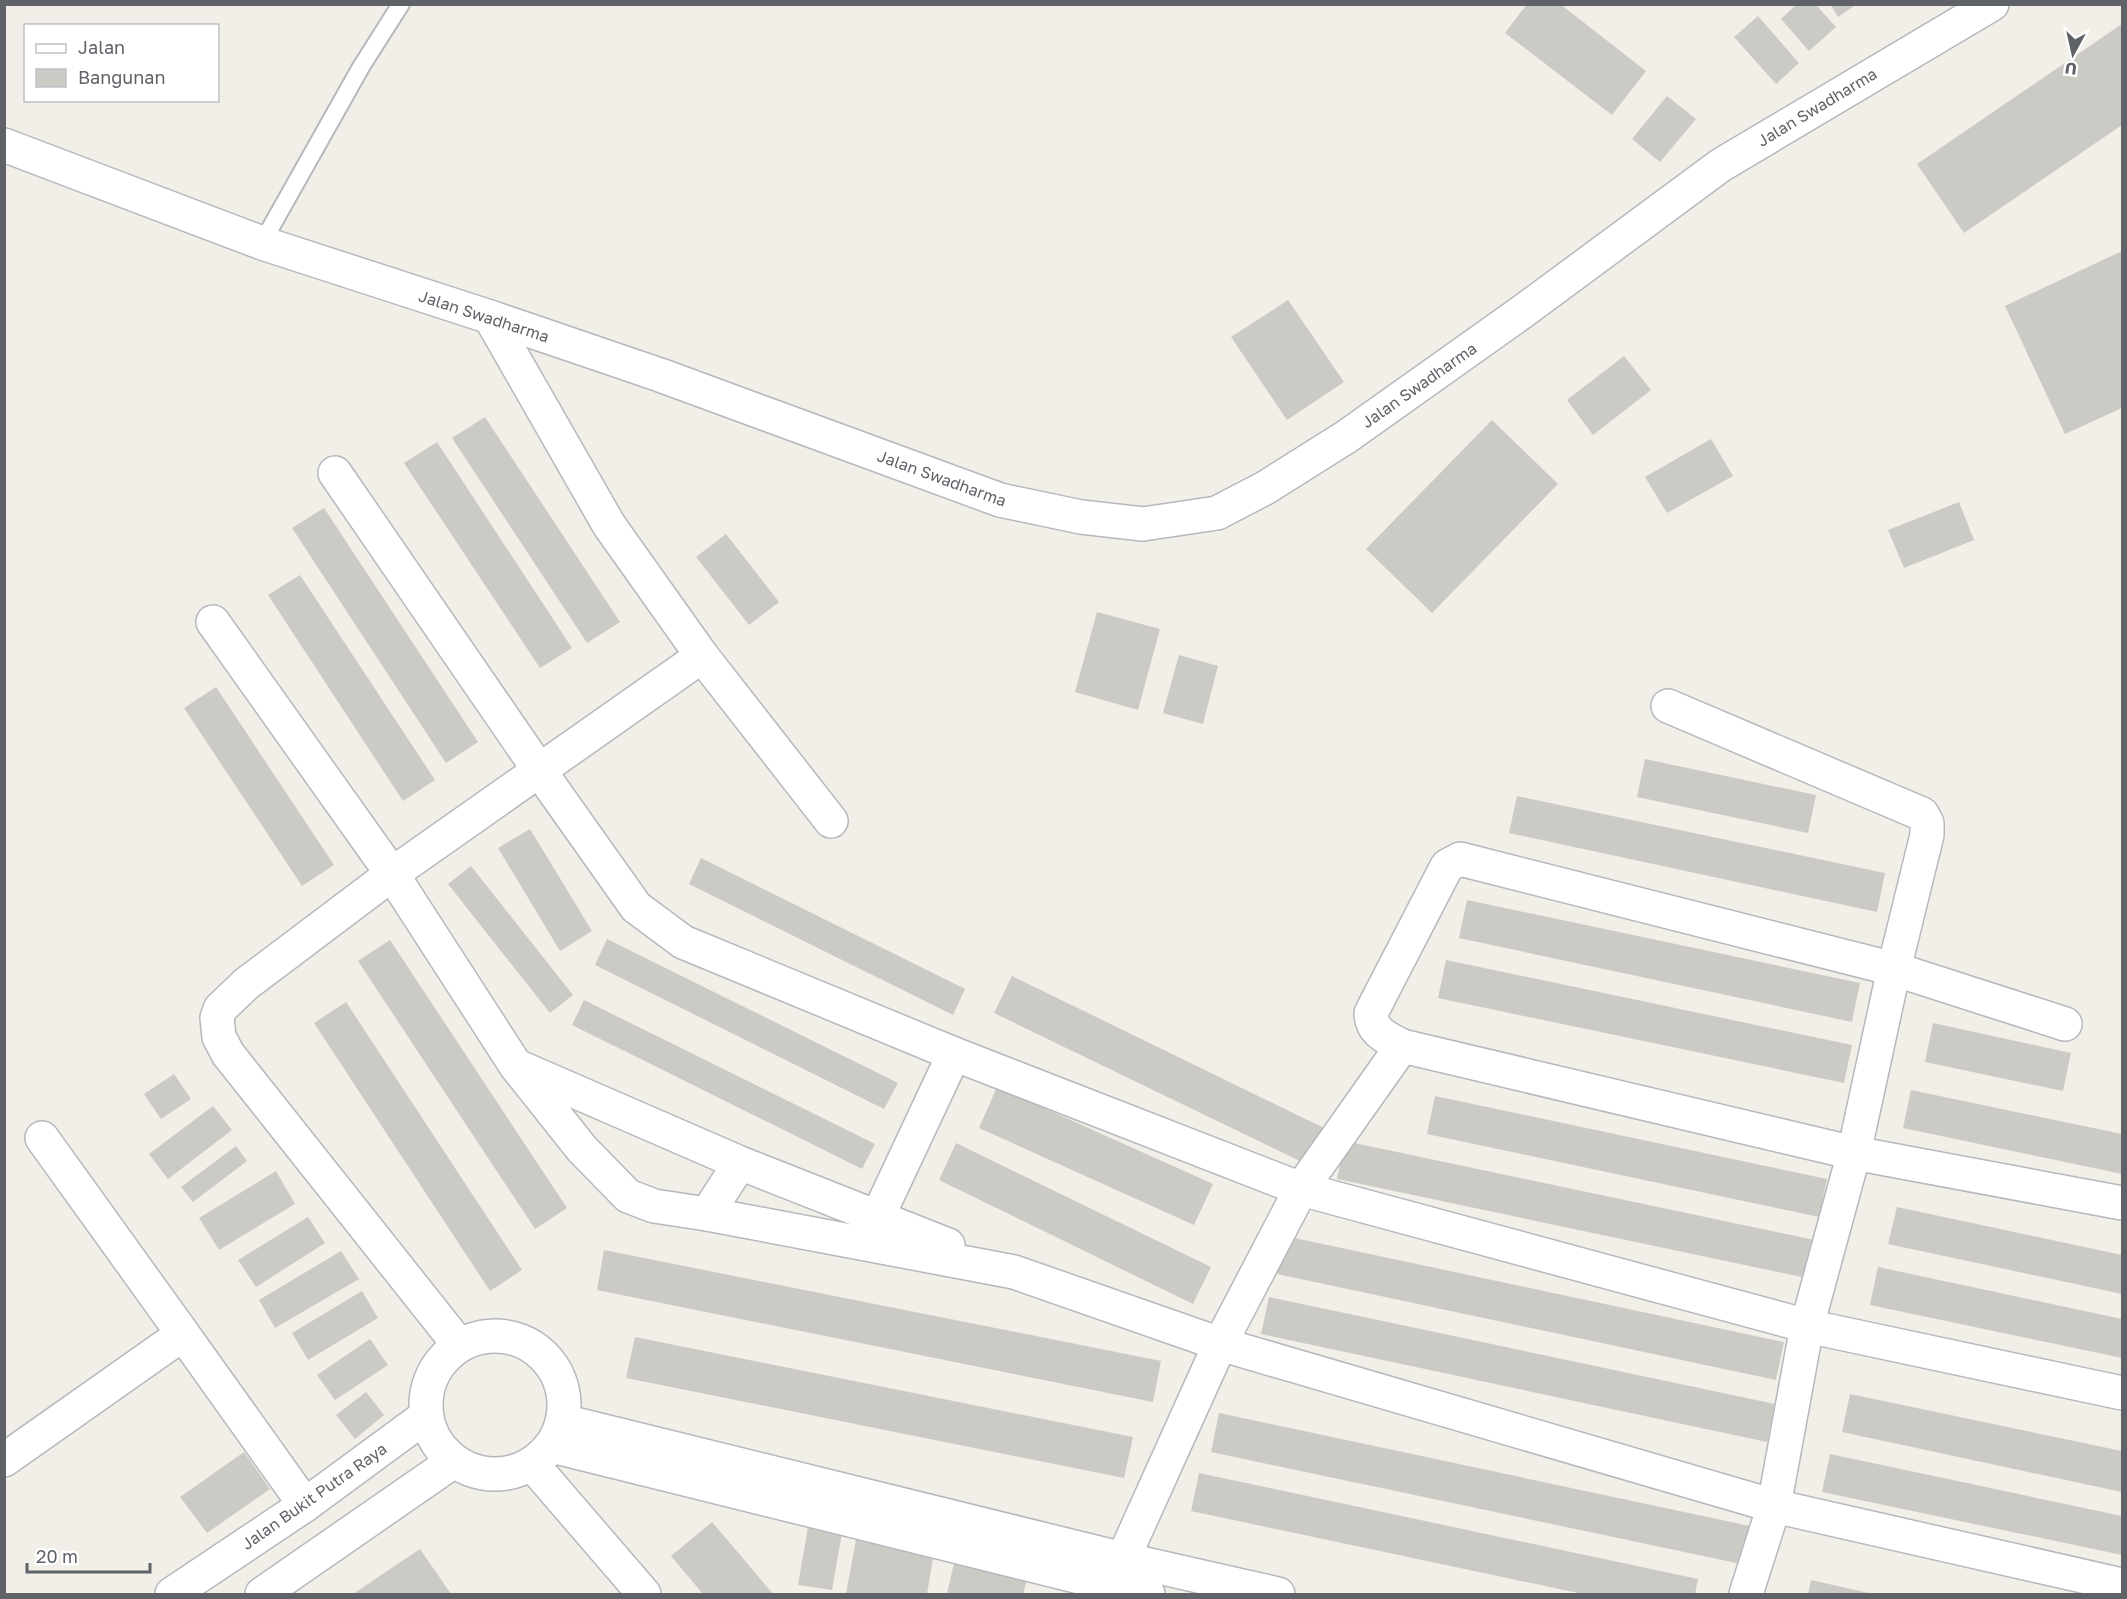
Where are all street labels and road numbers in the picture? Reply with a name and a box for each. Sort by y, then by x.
street label: Jalan Swadharma [1754,63,1880,151]
street label: Jalan Swadharma [416,286,552,346]
street label: Jalan Swadharma [1358,338,1480,432]
street label: Jalan Swadharma [875,445,1009,511]
street label: Jalan Bukit Putra Raya [238,1438,390,1554]

